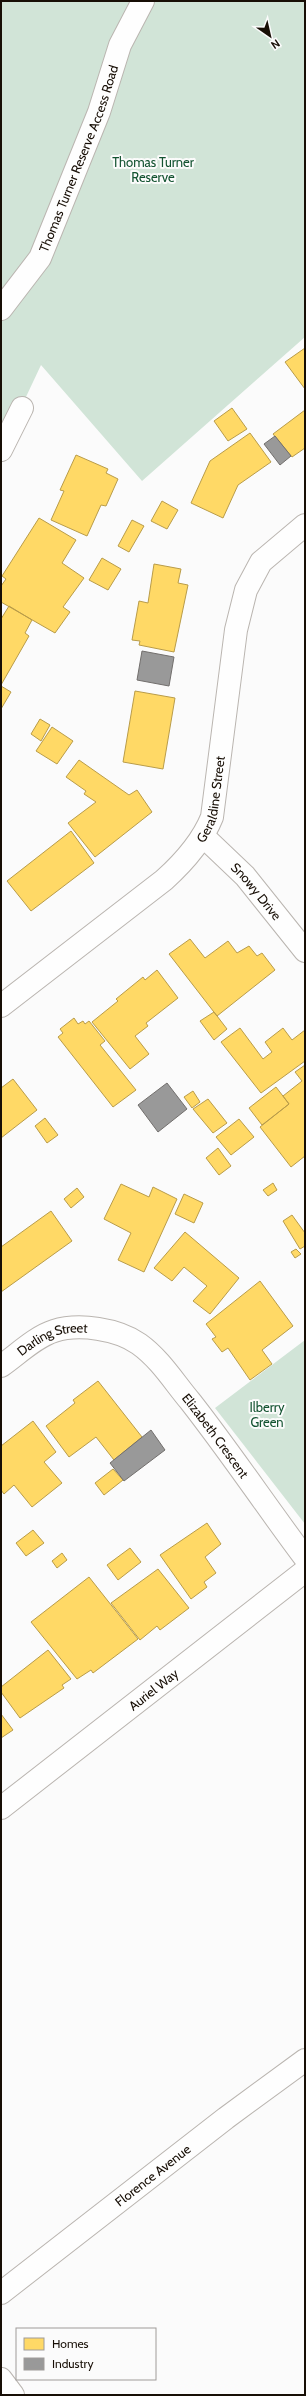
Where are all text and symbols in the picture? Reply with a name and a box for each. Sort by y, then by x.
north arrow [250,16,290,56]
text: N [268,36,283,52]
street label: Thomas Turner Reserve Access Road [35,63,121,254]
park label: Thomas Turner Reserve [112,154,195,185]
street label: Geraldine Street [192,754,228,845]
street label: Snowy Drive [228,859,285,923]
street label: Darling Street [14,1319,89,1359]
street label: Elizabeth Crescent [179,1390,253,1482]
park label: Ilberry Green [250,1399,285,1430]
street label: Auriel Way [125,1665,182,1714]
street label: Florence Avenue [112,2141,194,2210]
legend [16,2328,156,2380]
text: Homes [52,2336,89,2351]
text: Industry [52,2356,93,2371]

